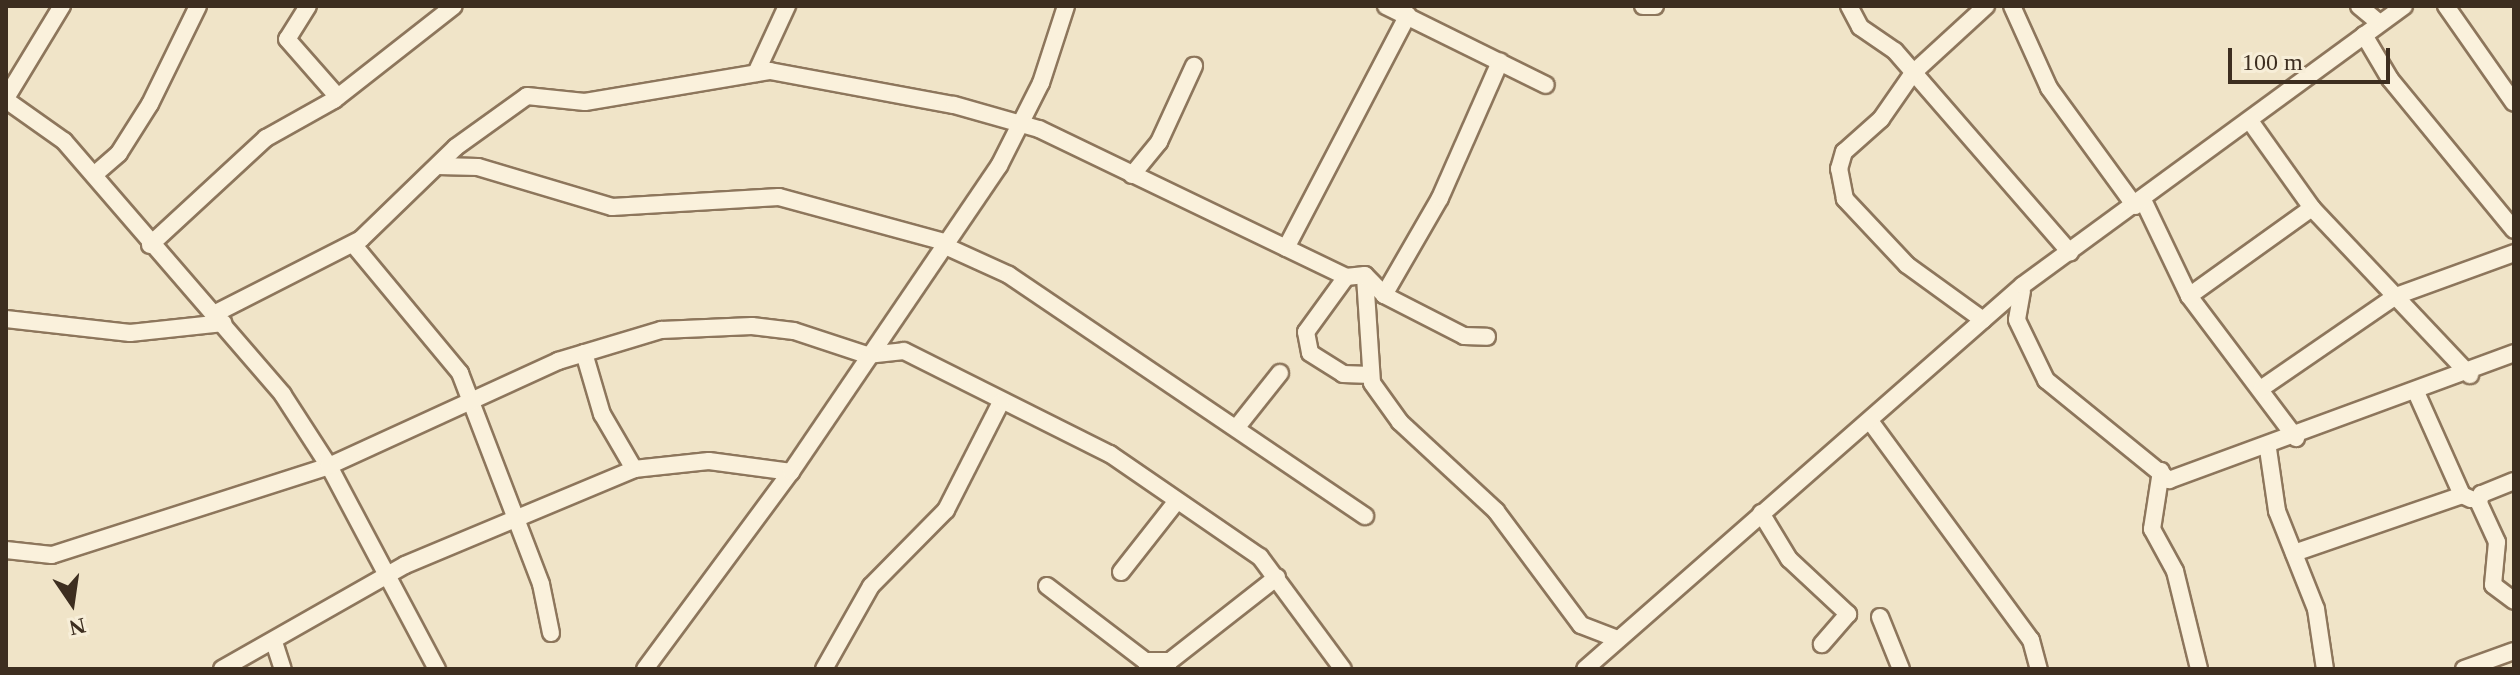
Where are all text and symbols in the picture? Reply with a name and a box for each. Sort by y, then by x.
scale bar [2232,32,2394,82]
text: 100 m [2242,49,2303,75]
north arrow [32,563,112,643]
text: N [67,613,88,641]

